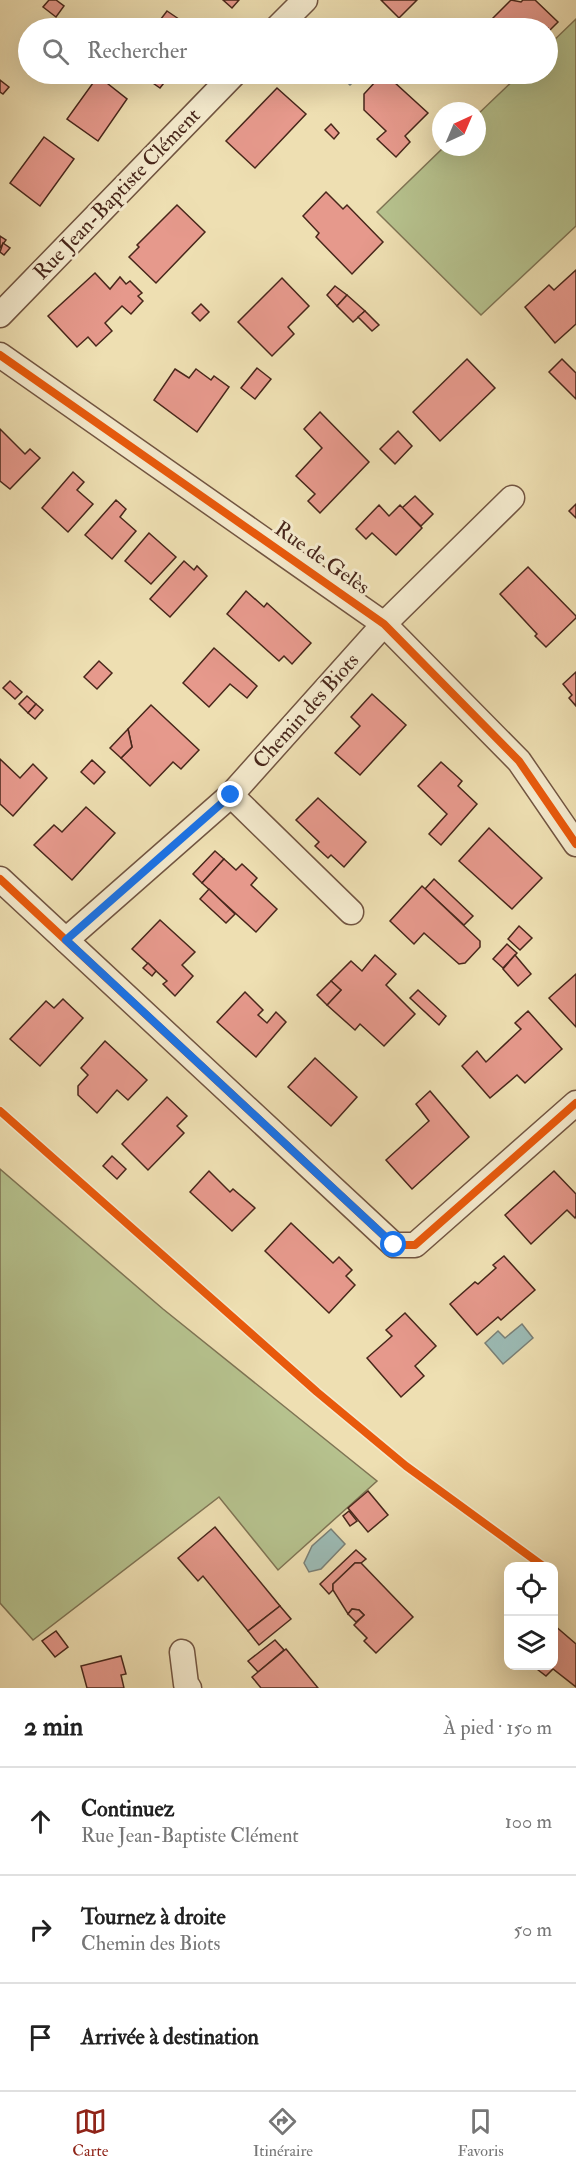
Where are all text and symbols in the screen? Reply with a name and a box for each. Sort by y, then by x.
search box [18,18,558,84]
icon: search [39,35,72,68]
text: Rechercher [87,37,187,65]
street label: Rue Jean-Baptiste Clément [28,102,206,286]
north arrow [432,102,486,156]
street label: Rue de Gelès [269,515,375,601]
street label: Chemin des Biots [247,648,365,774]
route end [217,781,243,807]
route start [380,1231,406,1257]
map controls [504,1562,558,1670]
button: locate [504,1562,558,1616]
button: layers [504,1616,558,1670]
text: 2 min [24,1711,83,1743]
text: À pied · 150 m [444,1715,552,1740]
text: Continuez [81,1795,174,1823]
icon: ahead [24,1805,57,1838]
text: 100 m [505,1809,552,1834]
text: Rue Jean-Baptiste Clément [81,1823,299,1848]
text: Tournez à droite [81,1903,226,1931]
icon: right [24,1913,57,1946]
text: 50 m [513,1917,552,1942]
text: Chemin des Biots [81,1931,220,1956]
icon: arrive [24,2021,57,2054]
text: Arrivée à destination [81,2023,259,2051]
tab: Carte [72,2105,108,2161]
tab: Itinéraire [253,2105,313,2161]
tab: Favoris [458,2105,504,2161]

